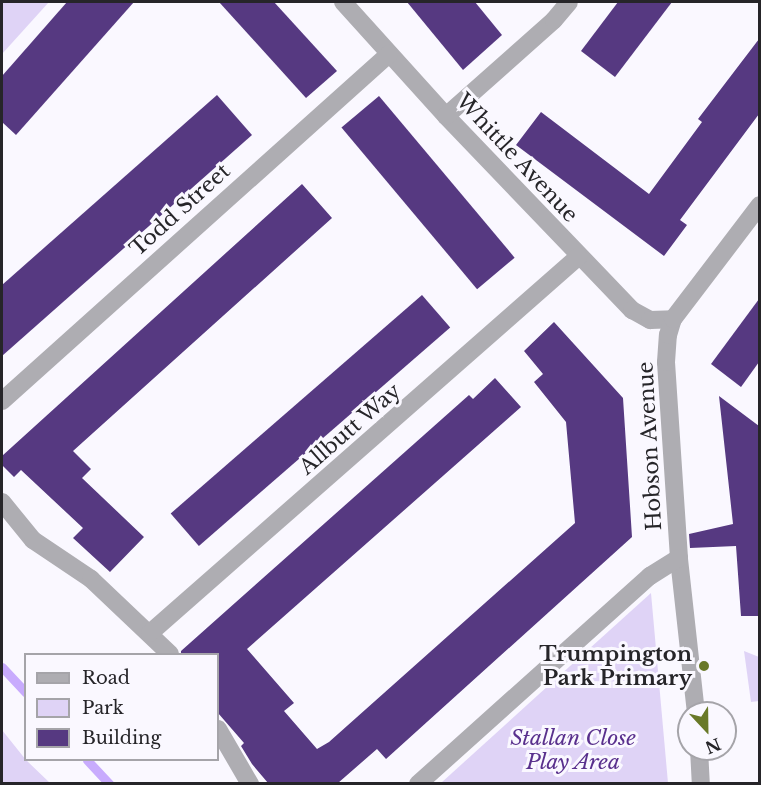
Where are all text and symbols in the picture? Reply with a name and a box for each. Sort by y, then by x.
street label: Whittle Avenue [451,88,583,228]
street label: Todd Street [125,159,235,261]
street label: Hobson Avenue [633,360,667,532]
street label: Allbutt Way [294,378,406,480]
place label: Trumpington Park Primary [539,641,692,691]
legend [24,653,219,761]
marker: Trumpington Park Primary [697,659,711,673]
text: Road [82,667,130,689]
text: Park [82,697,124,719]
north arrow [677,701,737,761]
park label: Stallan Close Play Area [510,725,636,775]
text: Building [82,727,161,749]
text: N [702,734,724,758]

